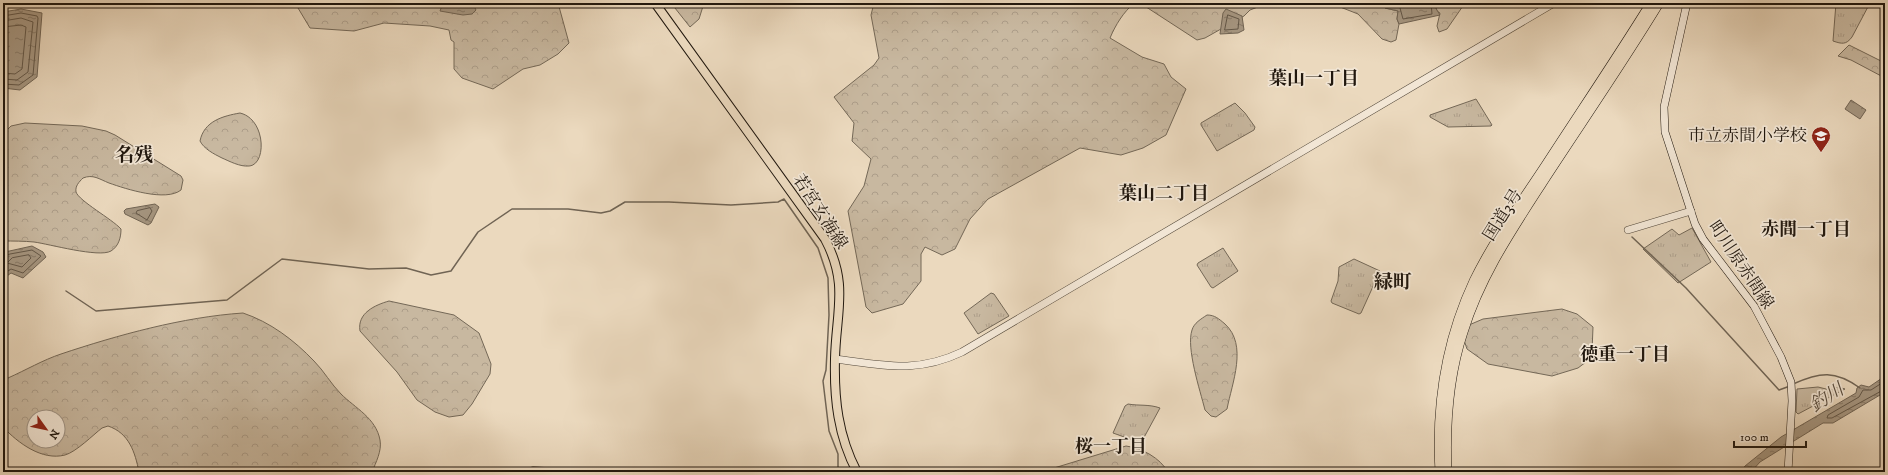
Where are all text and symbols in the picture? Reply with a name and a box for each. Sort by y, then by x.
district label: 葉山一丁目 [1269,68,1359,90]
place label: 市立赤間小学校 [1688,125,1807,147]
school or university icon: 市立赤間小学校 [1810,125,1832,153]
district label: 名残 [115,144,153,167]
street label: 若宮玄海線 [788,170,852,254]
district label: 葉山二丁目 [1119,183,1209,205]
street label: 国道3号 [1478,185,1528,245]
street label: 町川原赤間線 [1703,217,1779,313]
district label: 赤間一丁目 [1761,219,1851,241]
district label: 緑町 [1374,271,1412,294]
district label: 徳重一丁目 [1580,344,1670,366]
water label: 釣川 [1806,378,1850,417]
north arrow [26,409,66,449]
scale bar [1734,423,1806,449]
text: N [45,426,62,442]
text: 100 m [1740,430,1769,445]
district label: 桜一丁目 [1075,436,1147,458]

